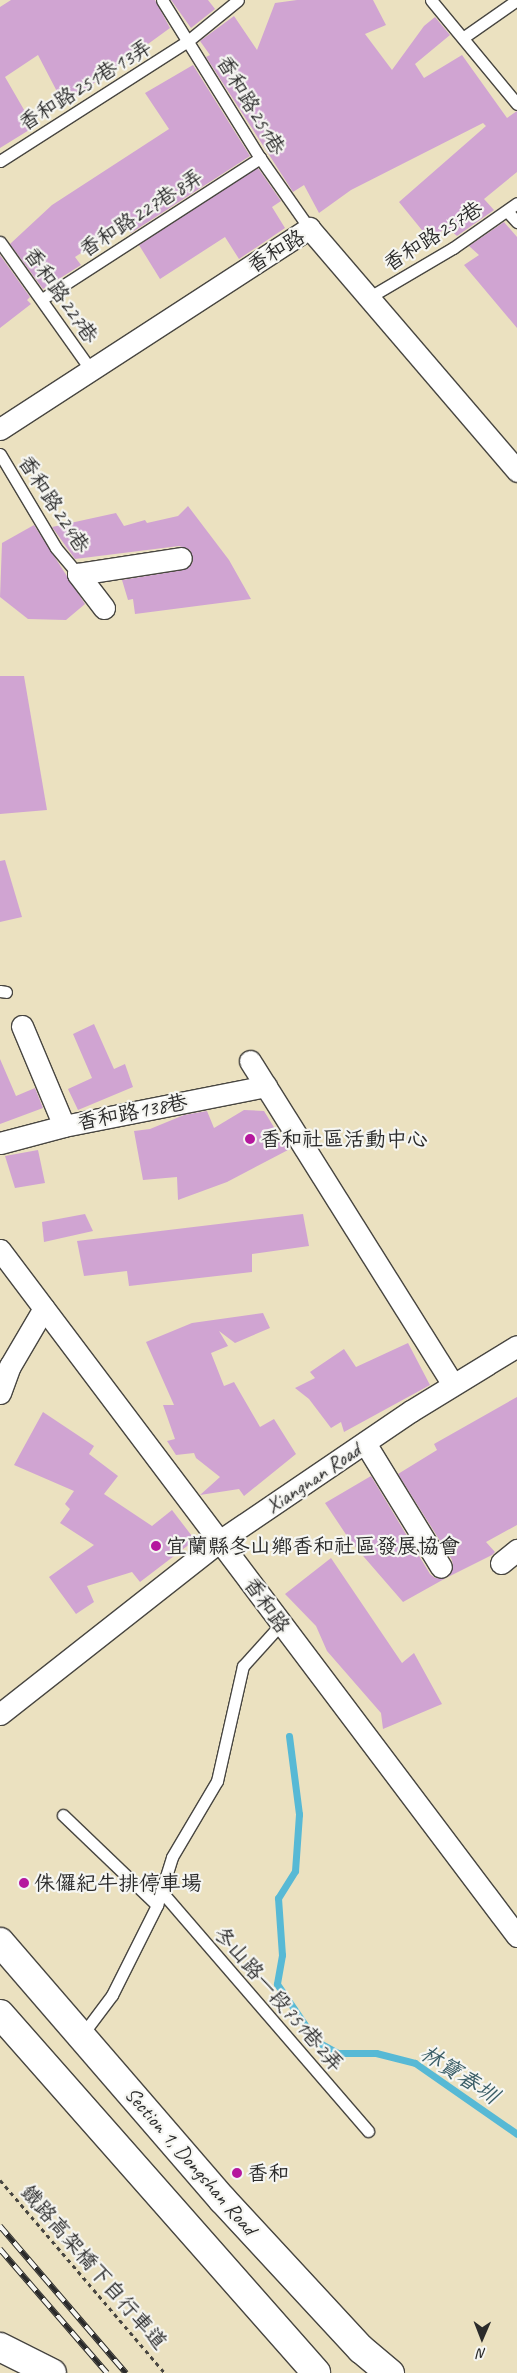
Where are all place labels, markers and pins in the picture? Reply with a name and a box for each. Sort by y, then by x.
place label: 香和社區活動中心 [260,1126,428,1152]
marker: 香和社區活動中心 [244,1133,256,1145]
place label: 宜蘭縣冬山鄉香和社區發展協會 [166,1533,460,1559]
marker: 宜蘭縣冬山鄉香和社區發展協會 [150,1540,162,1552]
place label: 侏儸紀牛排停車場 [34,1870,202,1896]
marker: 侏儸紀牛排停車場 [18,1877,30,1889]
place label: 香和 [247,2160,289,2186]
marker: 香和 [231,2167,243,2179]

